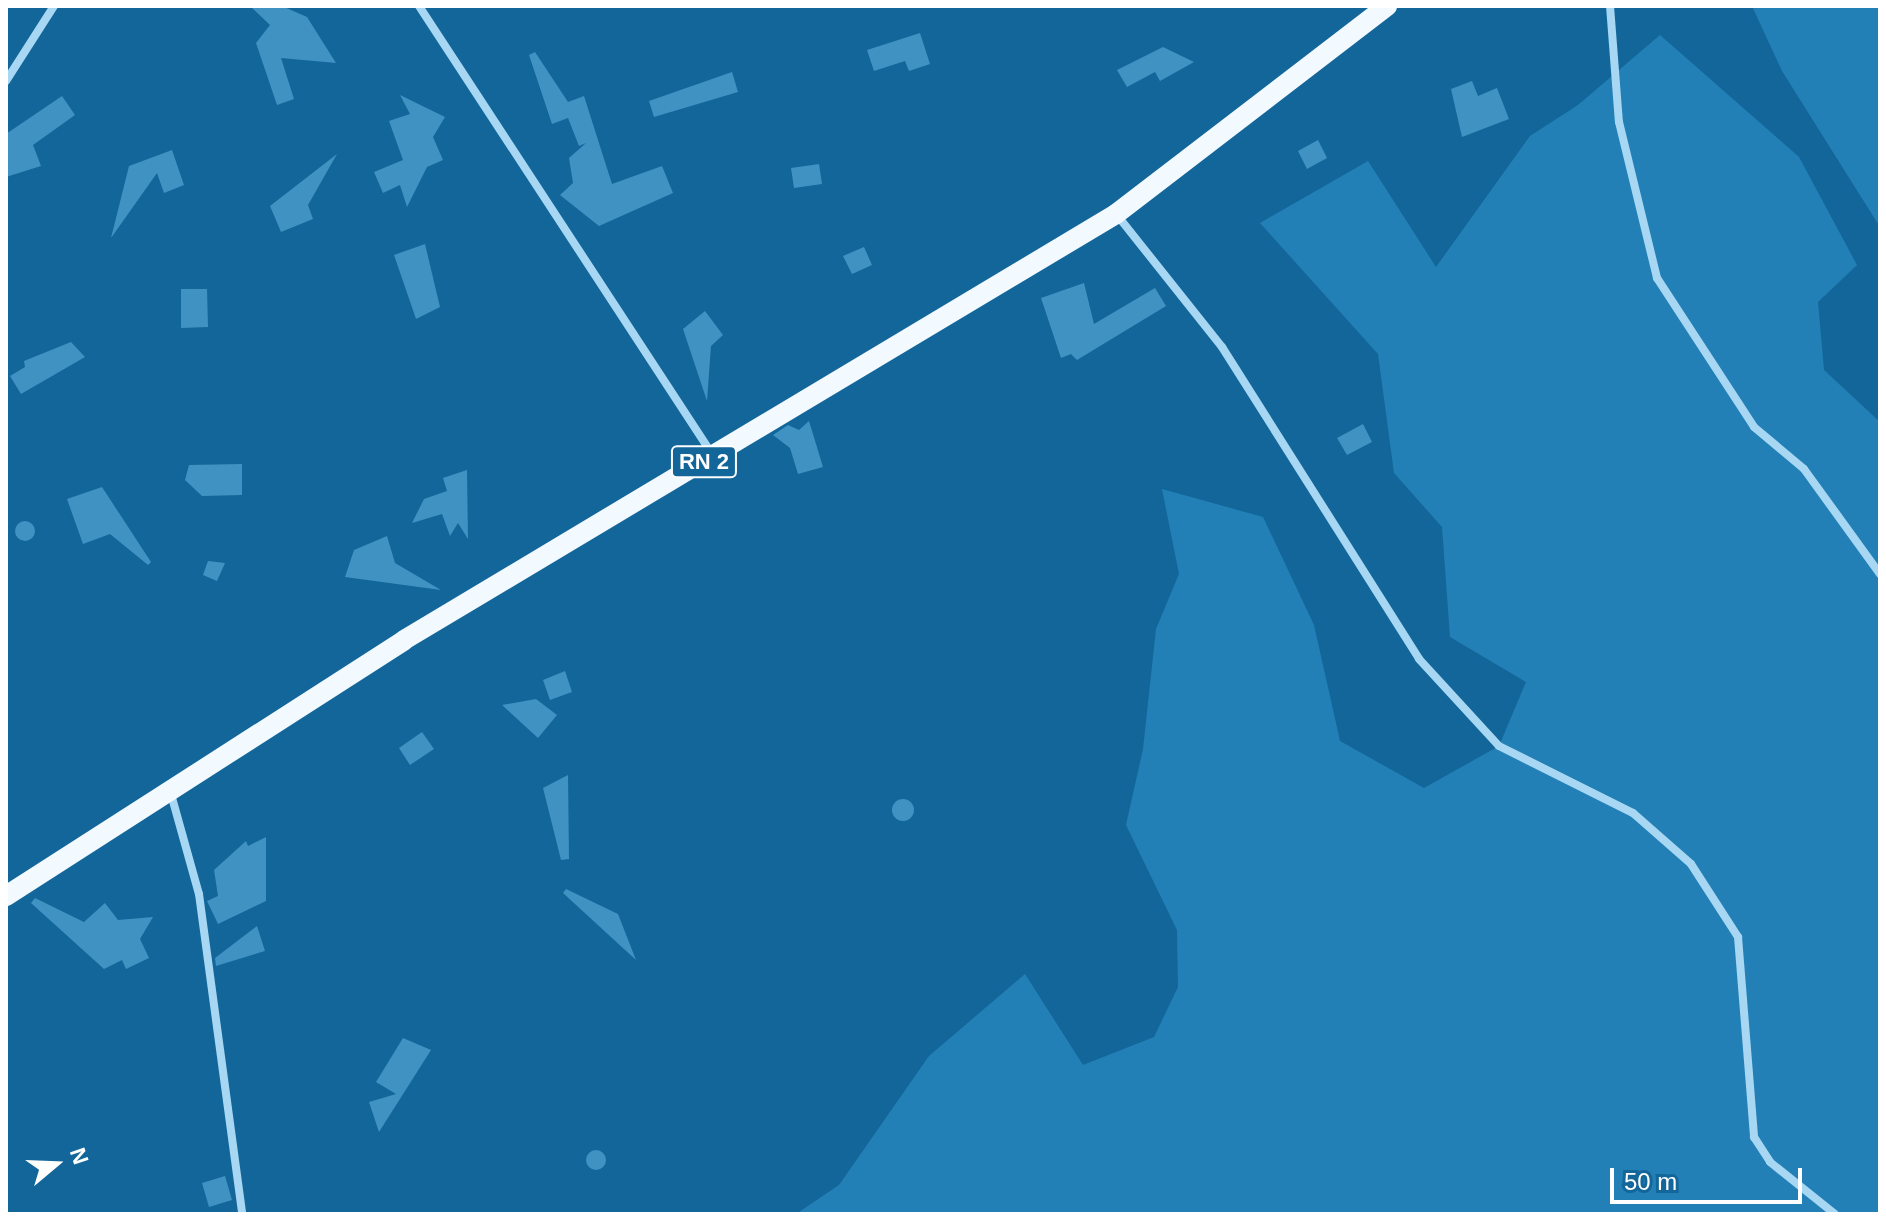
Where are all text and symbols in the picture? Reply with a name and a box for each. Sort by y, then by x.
road number: RN 2 [670,444,738,480]
north arrow [16,1124,96,1204]
text: N [65,1144,94,1168]
scale bar [1614,1152,1806,1202]
text: 50 m [1624,1168,1677,1195]

